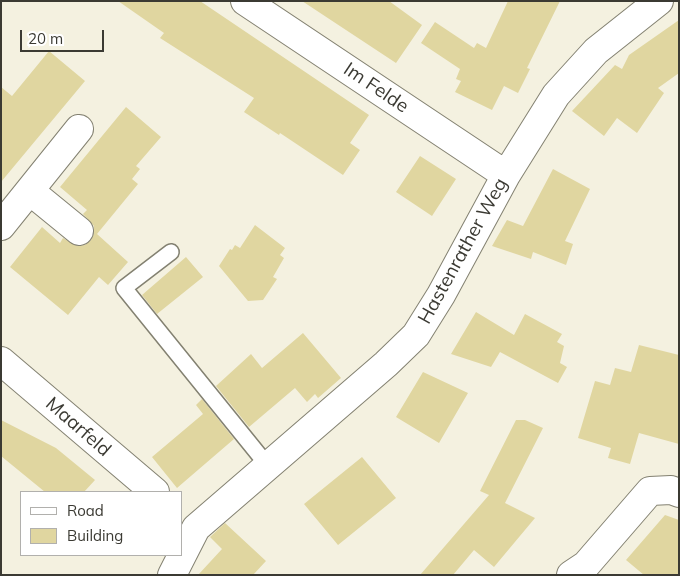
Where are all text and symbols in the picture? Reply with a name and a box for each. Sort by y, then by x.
scale bar [22,20,106,52]
text: 20 m [28,29,63,48]
street label: Im Felde [339,58,413,118]
street label: Hastenrather Weg [413,174,513,328]
street label: Maarfeld [41,393,115,461]
legend [20,491,182,556]
text: Road [67,501,104,520]
text: Building [67,526,123,545]

